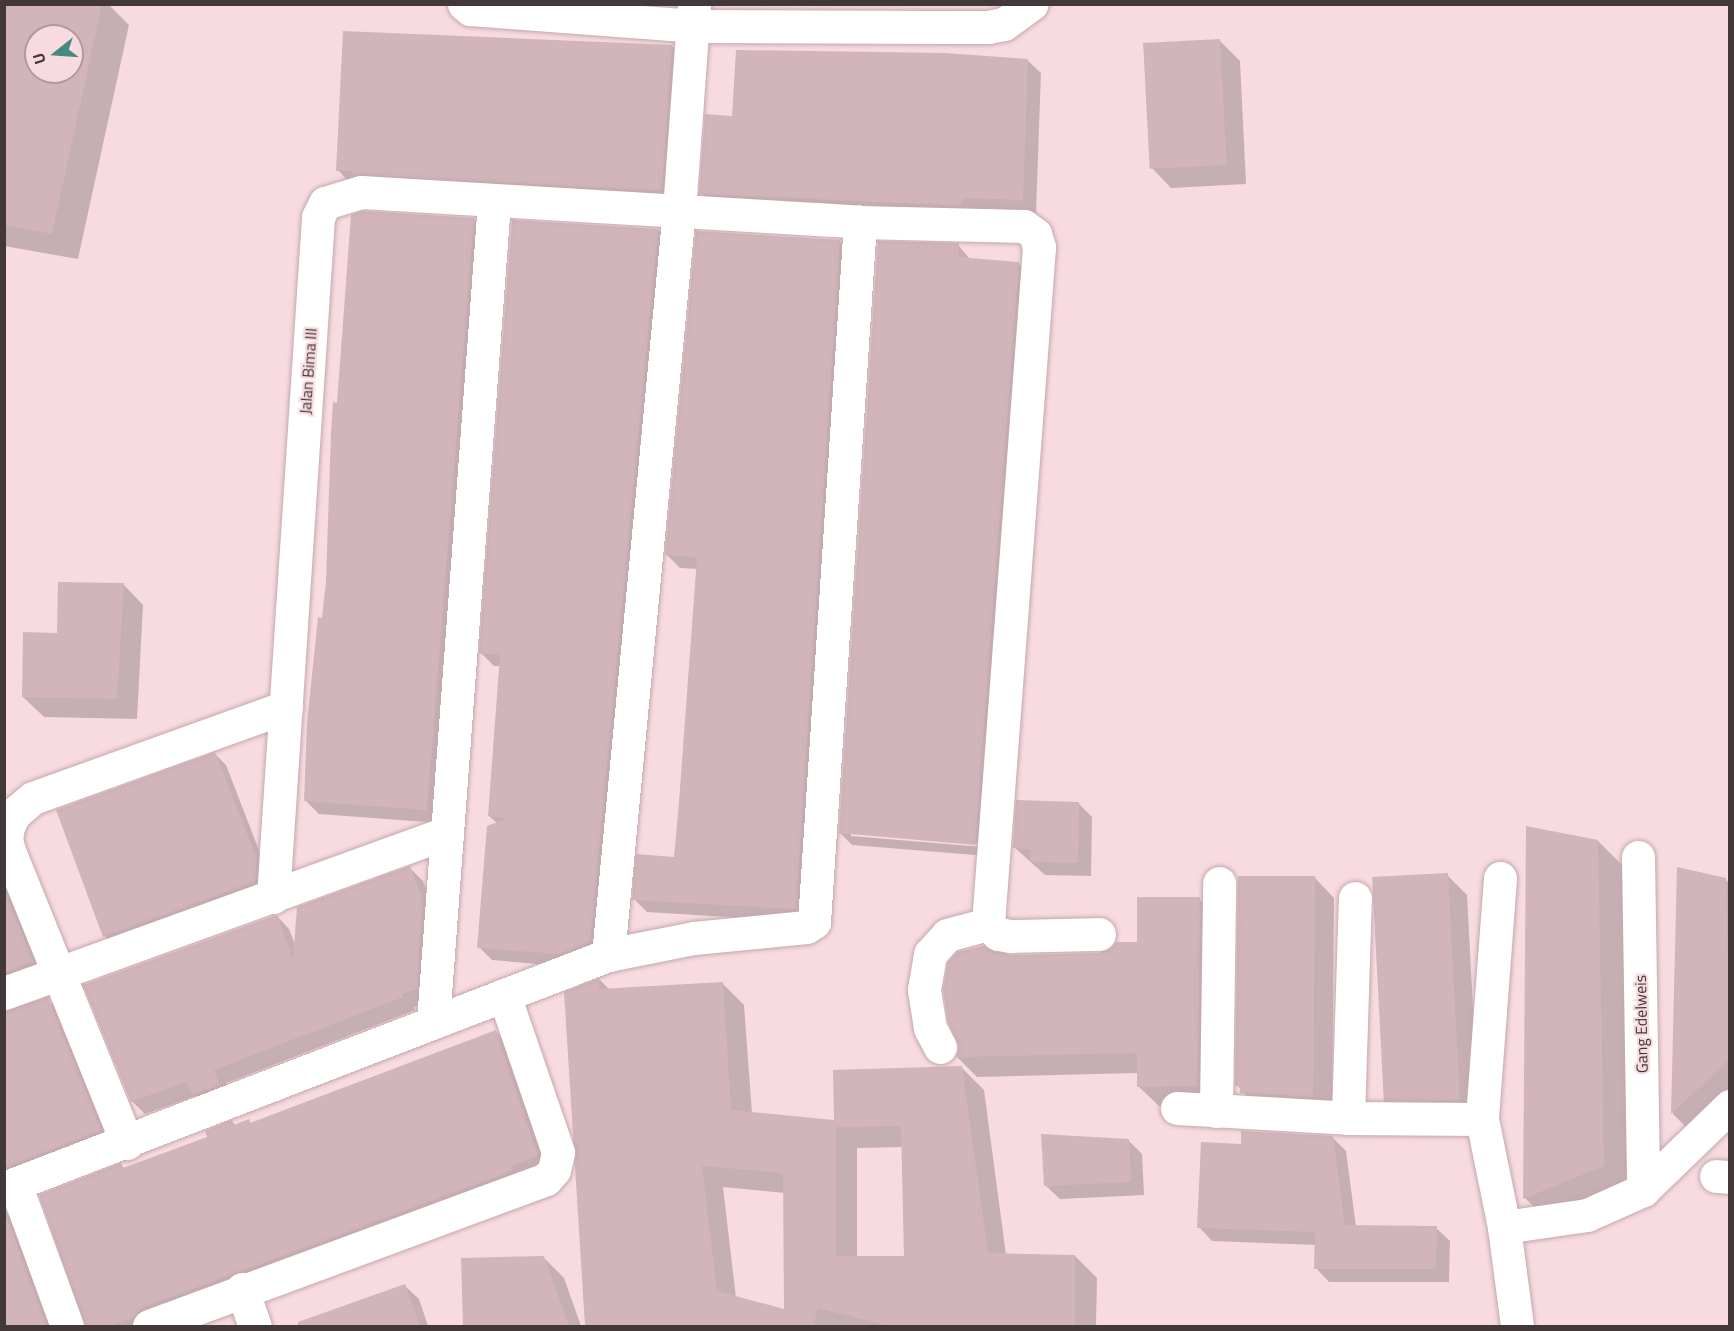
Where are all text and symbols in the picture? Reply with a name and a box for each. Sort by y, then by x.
north arrow [24,24,84,84]
text: U [26,50,52,67]
street label: Jalan Bima III [295,327,321,415]
street label: Gang Edelweis [1631,975,1651,1073]

